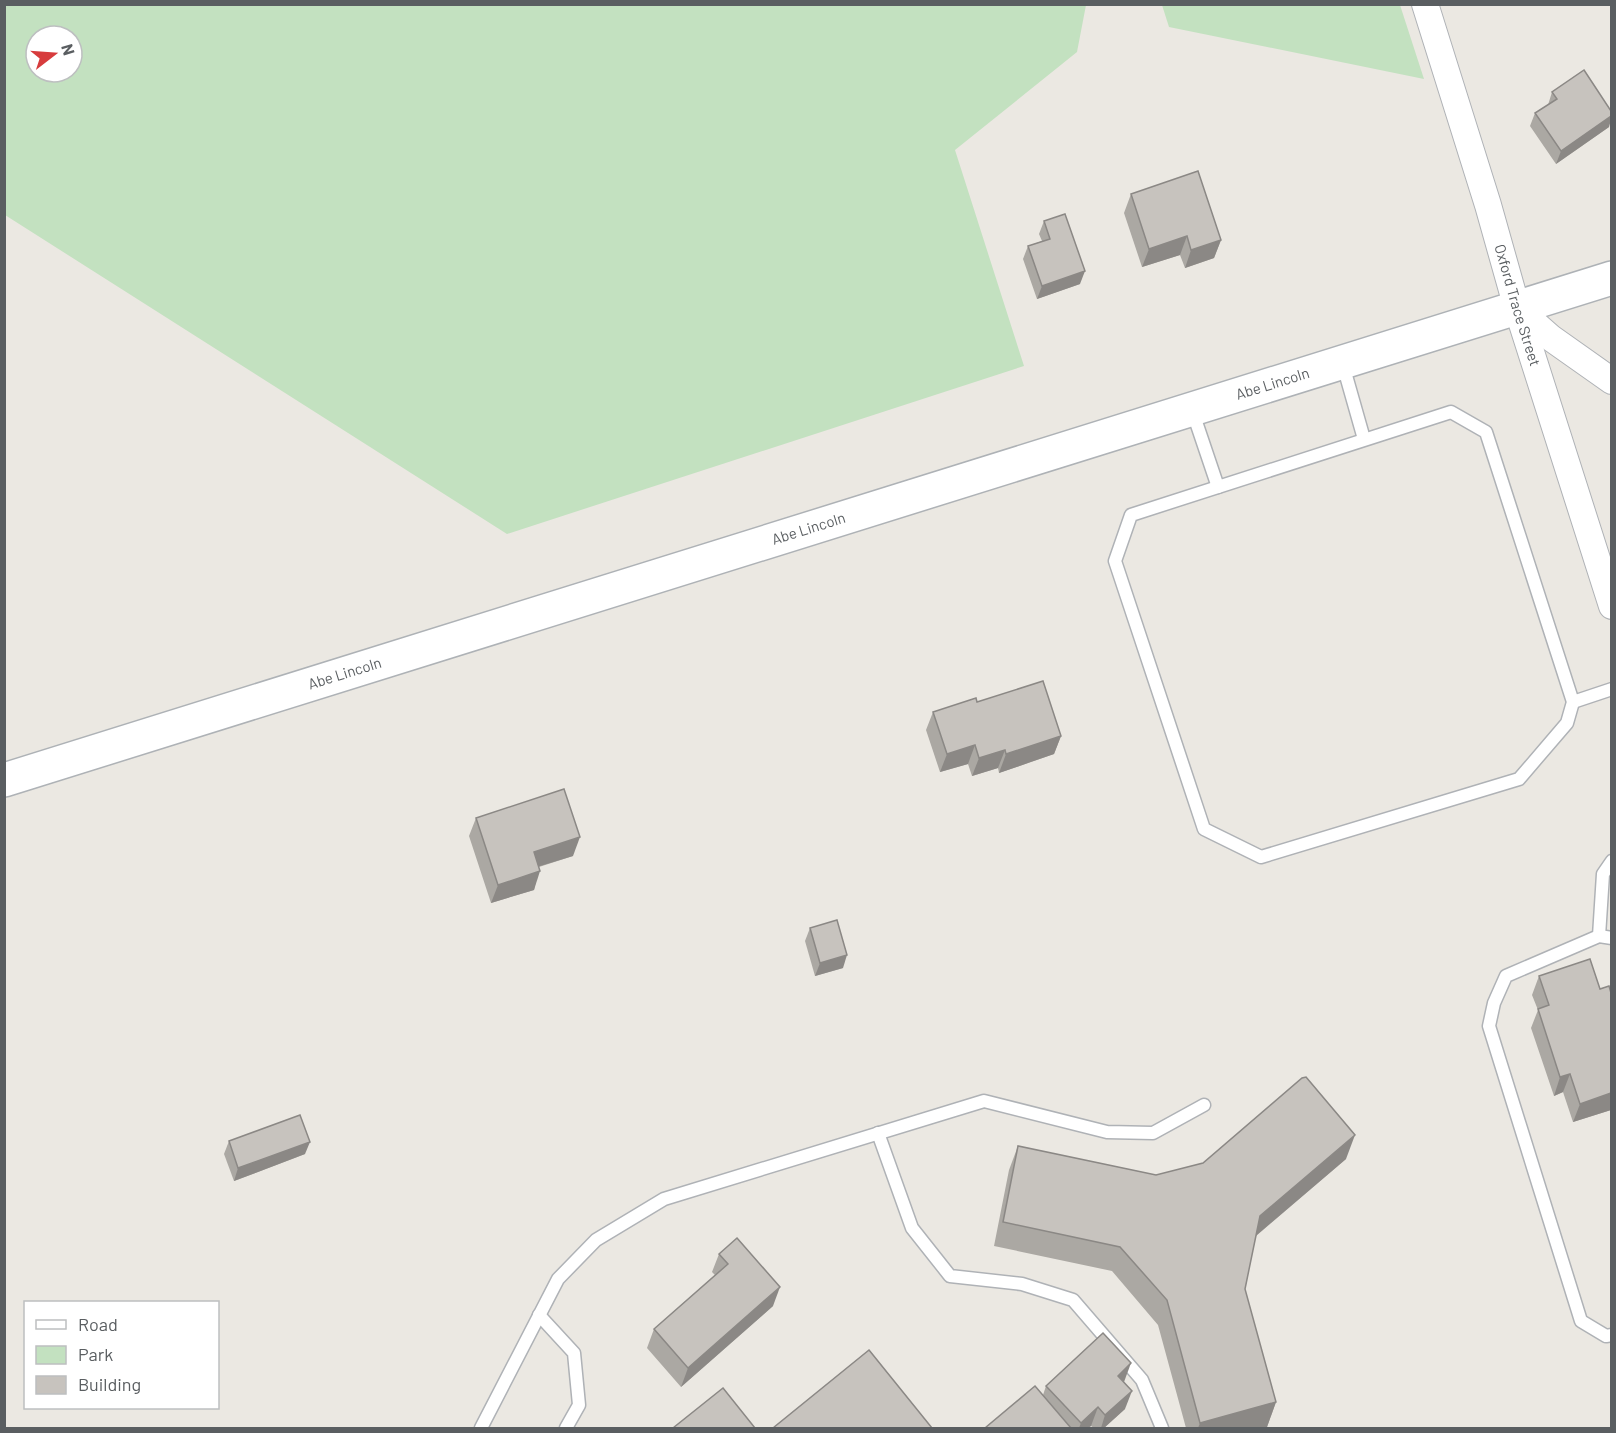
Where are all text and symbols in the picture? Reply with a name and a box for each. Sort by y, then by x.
north arrow [24,24,84,84]
text: N [58,42,79,57]
street label: Oxford Trace Street [1491,242,1545,368]
street label: Abe Lincoln [1233,363,1311,403]
street label: Abe Lincoln [769,508,847,548]
street label: Abe Lincoln [305,653,383,693]
legend [24,1301,219,1409]
text: Road [78,1313,118,1335]
text: Park [78,1343,113,1365]
text: Building [78,1373,141,1395]

